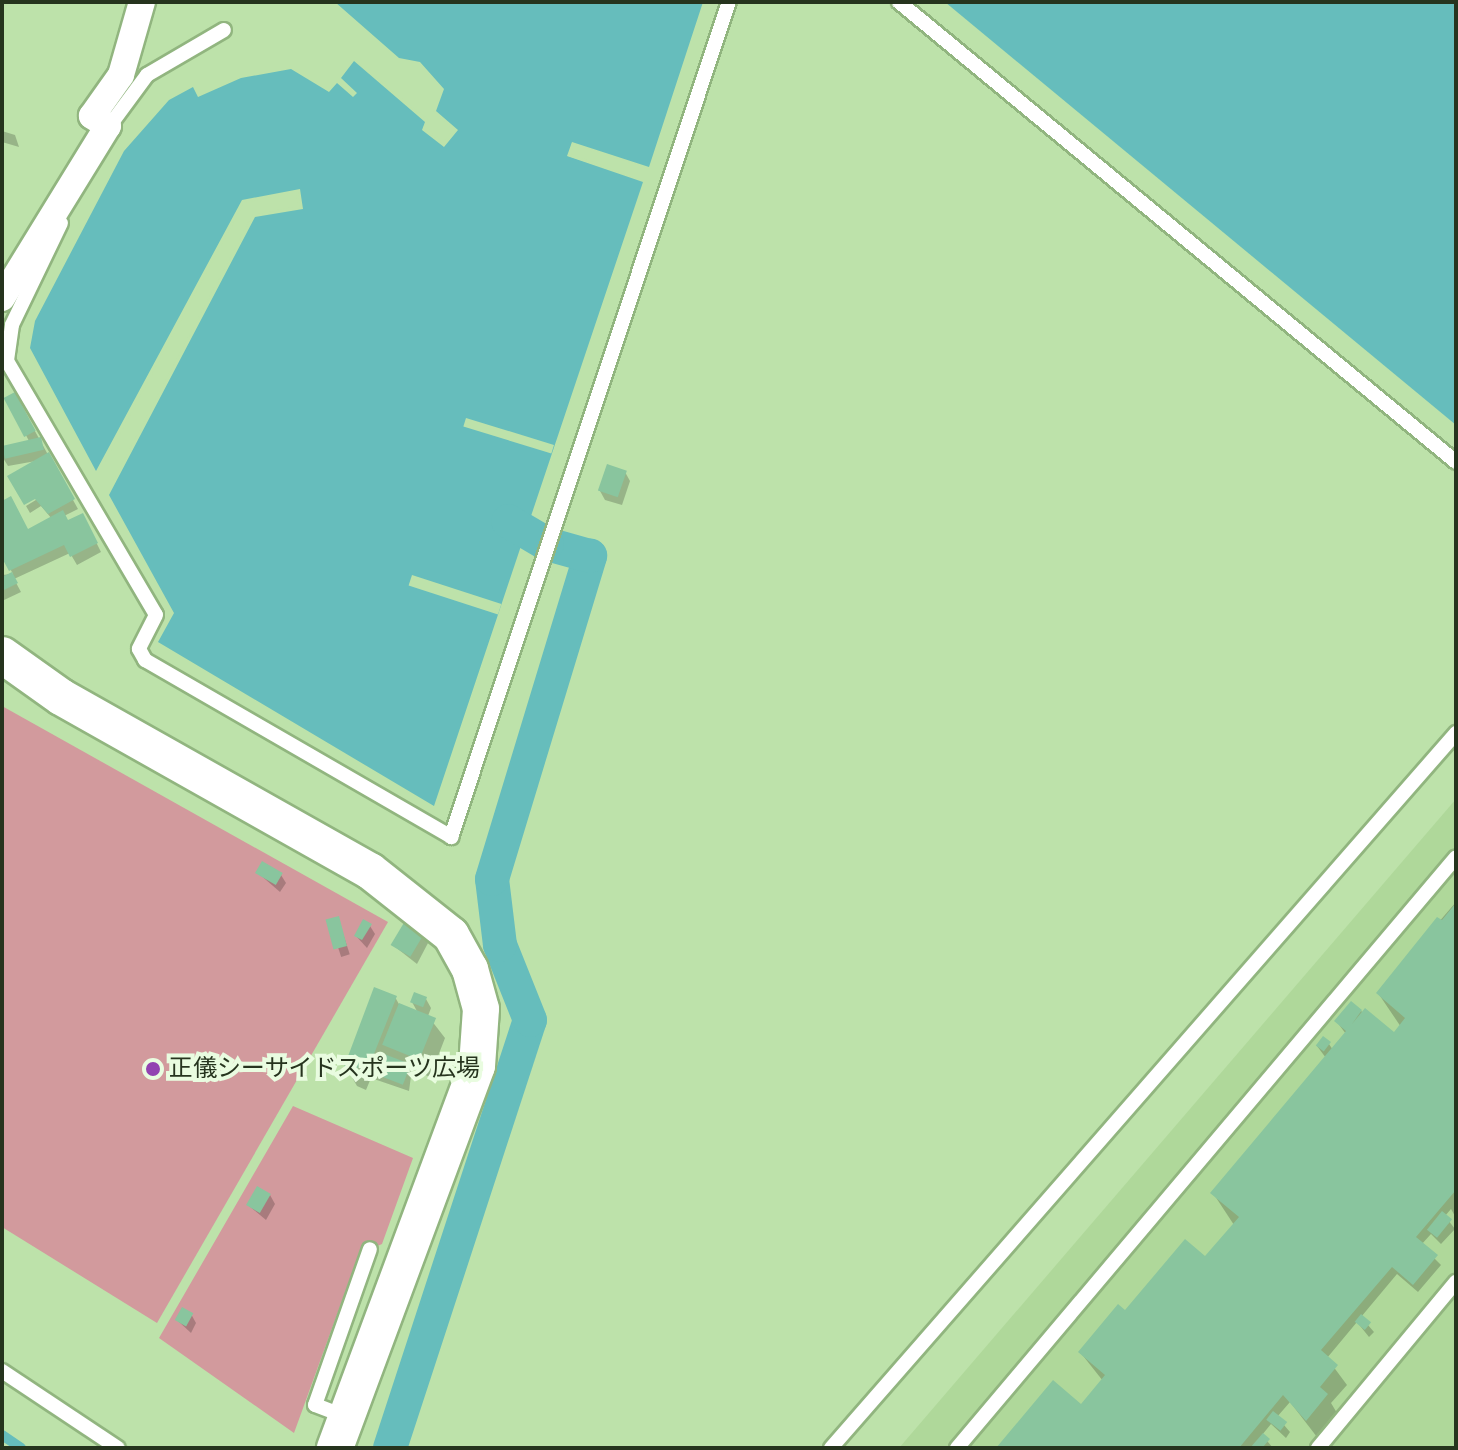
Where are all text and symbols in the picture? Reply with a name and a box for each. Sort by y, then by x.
place label: 正儀シーサイドスポーツ広場 [169,1055,481,1083]
marker: 正儀シーサイドスポーツ広場 [144,1060,162,1078]

